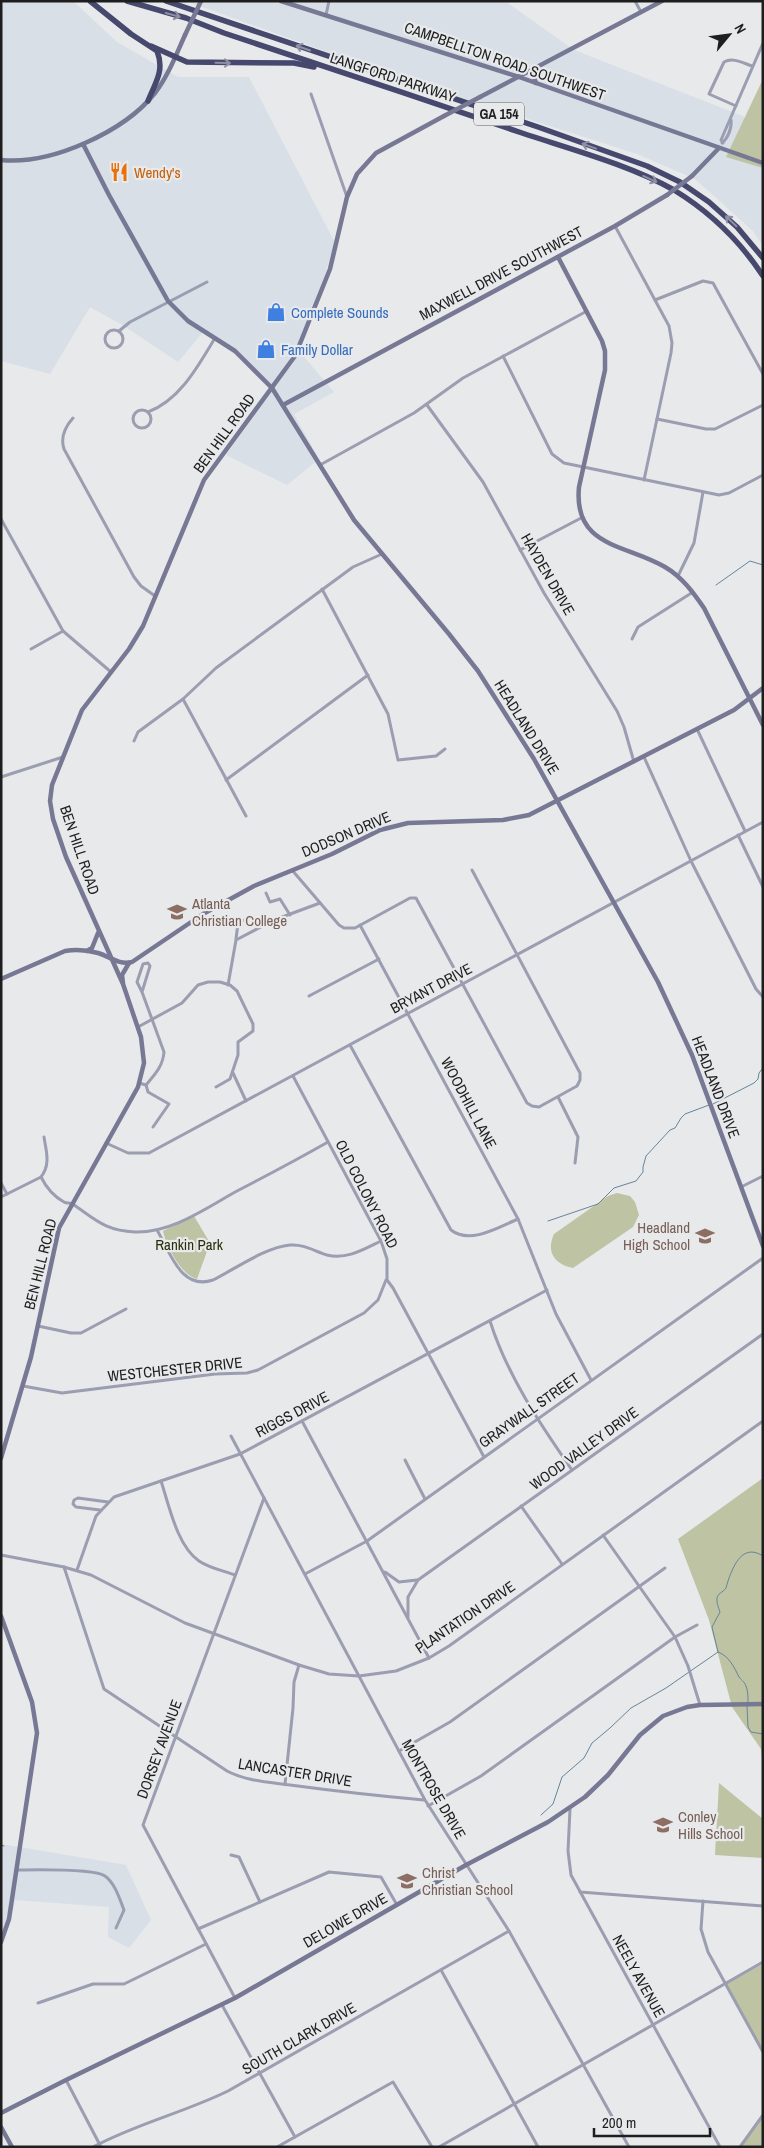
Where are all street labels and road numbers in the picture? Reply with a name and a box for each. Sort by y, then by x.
street label: CAMPBELLTON ROAD SOUTHWEST [402,17,609,106]
street label: LANGFORD PARKWAY [327,47,459,107]
road number: GA 154 [474,102,524,126]
street label: MAXWELL DRIVE SOUTHWEST [415,221,587,325]
street label: BEN HILL ROAD [188,389,260,477]
street label: HAYDEN DRIVE [516,529,580,619]
street label: HEADLAND DRIVE [489,676,565,778]
street label: BEN HILL ROAD [55,803,105,898]
street label: DODSON DRIVE [298,806,394,862]
street label: BRYANT DRIVE [387,958,475,1018]
street label: HEADLAND DRIVE [687,1033,745,1141]
street label: WOODHILL LANE [436,1054,502,1152]
street label: OLD COLONY ROAD [331,1136,404,1252]
street label: BEN HILL ROAD [19,1216,61,1312]
street label: WESTCHESTER DRIVE [107,1351,243,1387]
street label: GRAYWALL STREET [474,1367,584,1453]
street label: RIGGS DRIVE [251,1386,333,1442]
street label: WOOD VALLEY DRIVE [525,1401,643,1495]
street label: PLANTATION DRIVE [411,1576,519,1658]
street label: DORSEY AVENUE [131,1696,187,1802]
street label: MONTROSE DRIVE [397,1735,471,1843]
street label: LANCASTER DRIVE [237,1753,353,1791]
street label: DELOWE DRIVE [299,1887,391,1953]
street label: NEELY AVENUE [608,1931,670,2021]
street label: SOUTH CLARK DRIVE [238,1997,360,2079]

